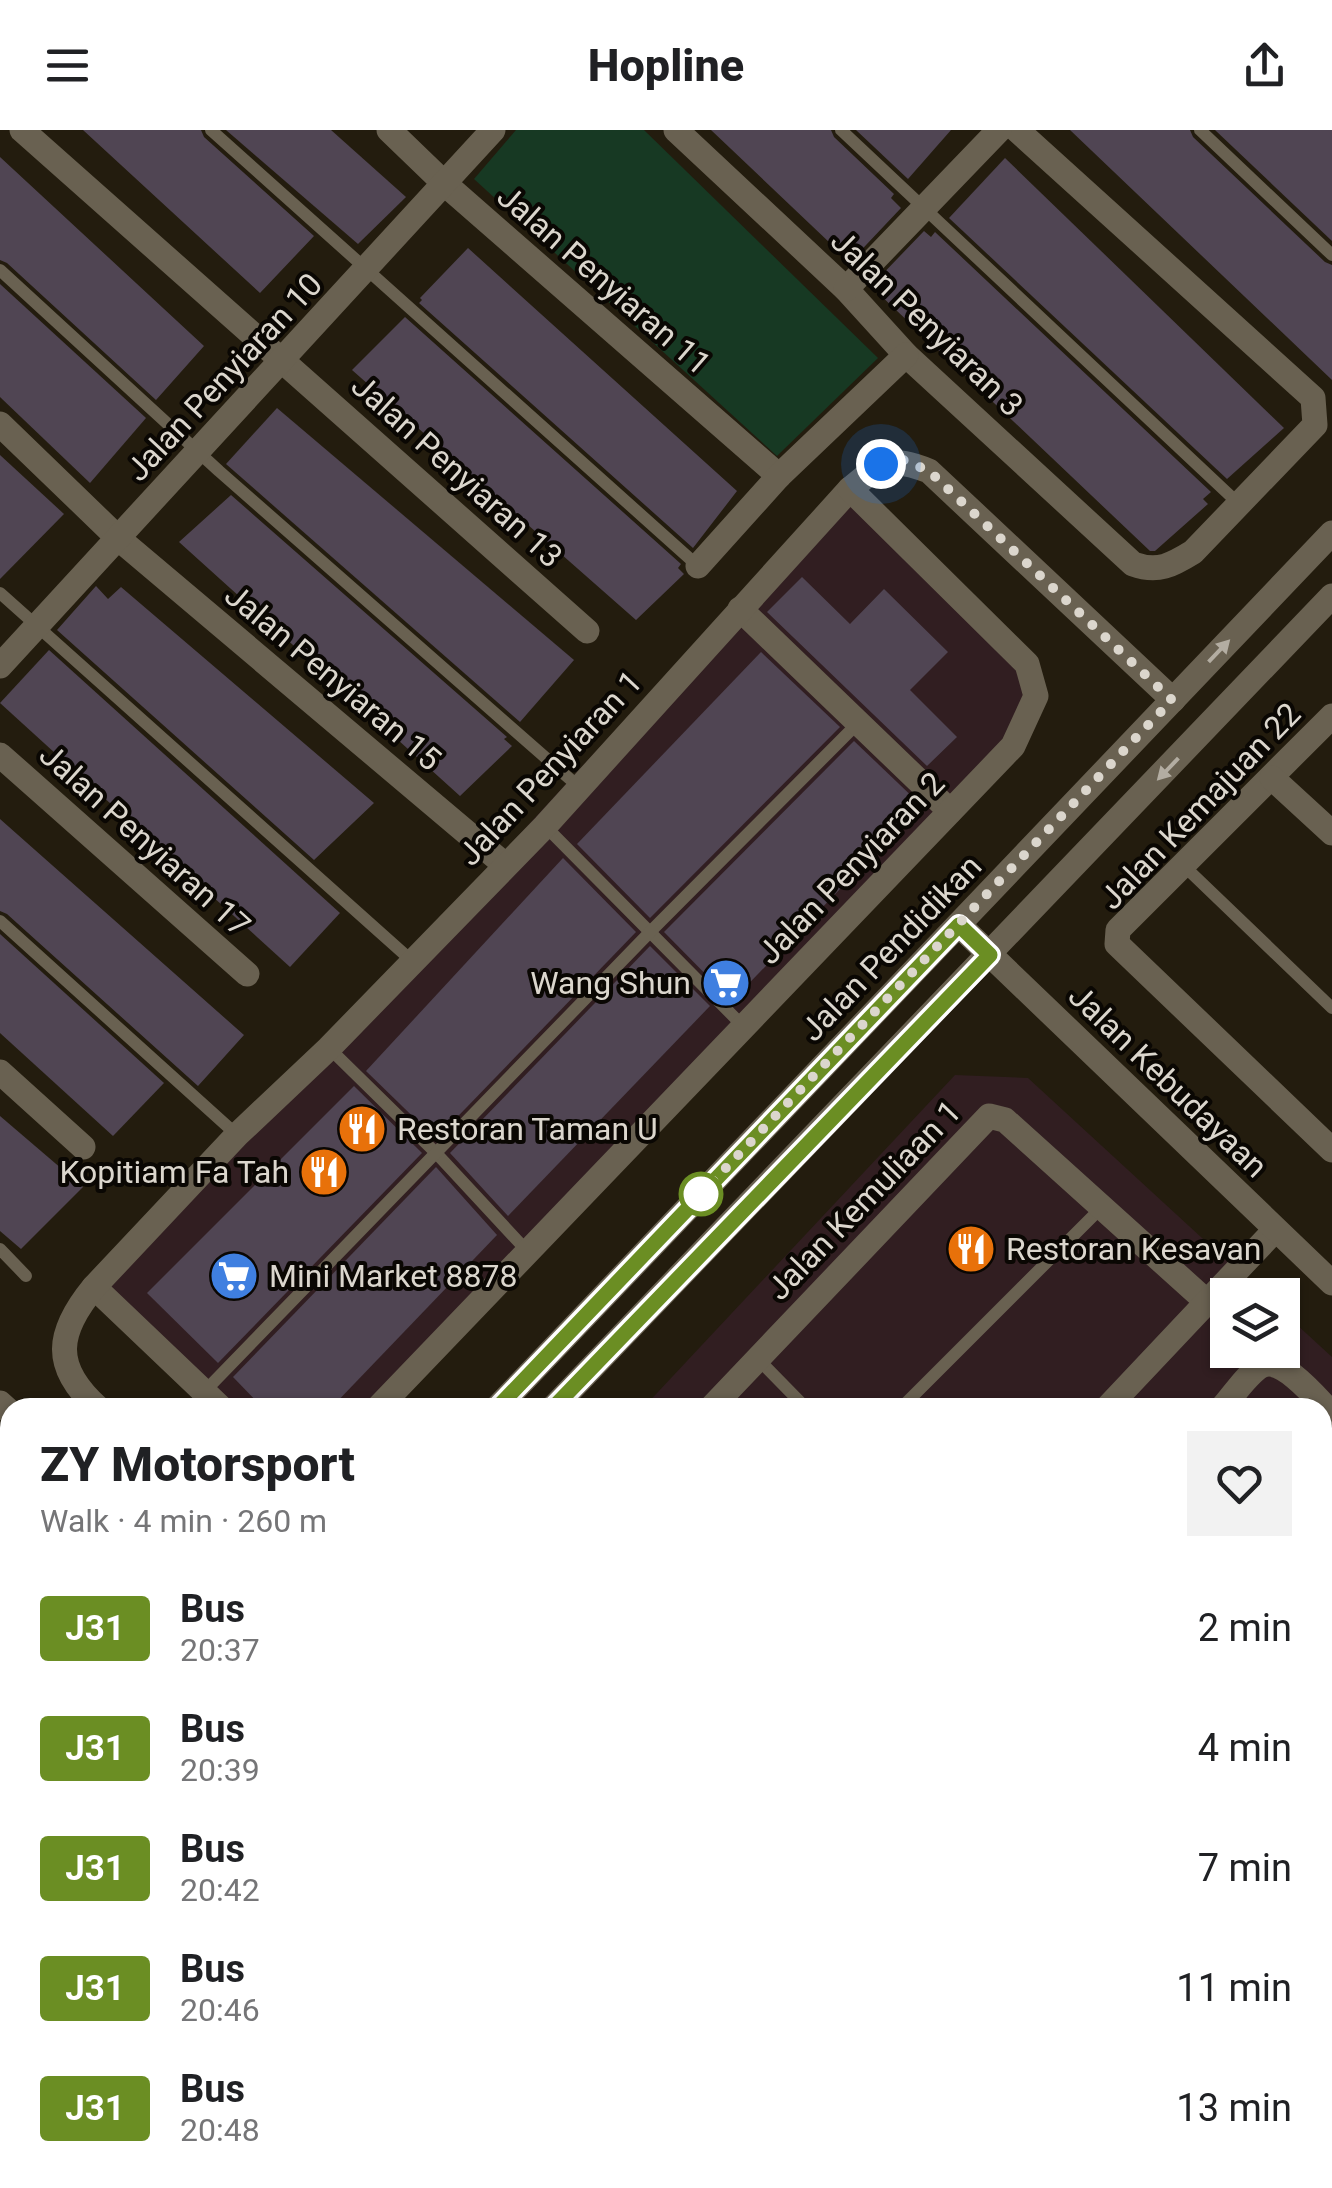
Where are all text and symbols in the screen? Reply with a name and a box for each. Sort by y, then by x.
icon: menu [40,38,95,93]
icon: share [1237,38,1292,93]
text: Hopline [588,39,744,92]
street label: Jalan Penyiaran 11 [490,177,718,383]
street label: Jalan Penyiaran 3 [823,222,1031,424]
street label: Jalan Penyiaran 10 [118,265,330,489]
street label: Jalan Penyiaran 13 [344,367,570,575]
your location [856,439,906,489]
street label: Jalan Penyiaran 15 [217,576,449,778]
one-way arrow [1207,640,1230,664]
street label: Jalan Penyiaran 1 [450,663,650,873]
street label: Jalan Kemajuan 22 [1092,695,1308,917]
street label: Jalan Penyiaran 17 [32,736,258,944]
one-way arrow [1157,756,1180,780]
street label: Jalan Penyiaran 2 [750,764,952,972]
street label: Jalan Pendidikan [793,847,989,1049]
supermarket icon: Wang Shun [700,957,752,1009]
place label: Wang Shun [530,964,691,1002]
street label: Jalan Kebudayaan [1061,977,1275,1185]
street label: Jalan Kemuliaan 1 [759,1093,969,1307]
restaurant icon: Restoran Taman U [336,1103,388,1155]
place label: Restoran Taman U [397,1110,658,1148]
restaurant icon: Kopitiam Fa Tah [298,1146,350,1198]
place label: Kopitiam Fa Tah [59,1153,289,1191]
unlabelled marker [680,1173,722,1215]
restaurant icon: Restoran Kesavan [945,1223,997,1275]
place label: Restoran Kesavan [1006,1230,1262,1268]
supermarket icon: Mini Market 8878 [208,1250,260,1302]
place label: Mini Market 8878 [269,1257,518,1295]
map controls [1210,1278,1300,1368]
button: layers [1210,1278,1300,1368]
button: heart [1187,1431,1292,1536]
text: ZY Motorsport [40,1436,355,1493]
text: Walk · 4 min · 260 m [40,1502,327,1540]
text: Bus [180,1587,245,1631]
text: 2 min [1198,1606,1292,1650]
text: J31 [65,1608,125,1649]
text: 20:37 [180,1631,260,1669]
text: Bus [180,1707,245,1751]
text: 4 min [1198,1726,1292,1770]
text: J31 [65,1728,125,1769]
text: 20:39 [180,1751,260,1789]
text: Bus [180,1827,245,1871]
text: 7 min [1198,1846,1292,1890]
text: J31 [65,1848,125,1889]
text: 20:42 [180,1871,260,1909]
text: Bus [180,1947,245,1991]
text: 11 min [1176,1966,1292,2010]
text: J31 [65,1968,125,2009]
text: 20:46 [180,1991,260,2029]
text: Bus [180,2067,245,2111]
text: 13 min [1176,2086,1292,2130]
text: J31 [65,2088,125,2129]
text: 20:48 [180,2111,260,2149]

